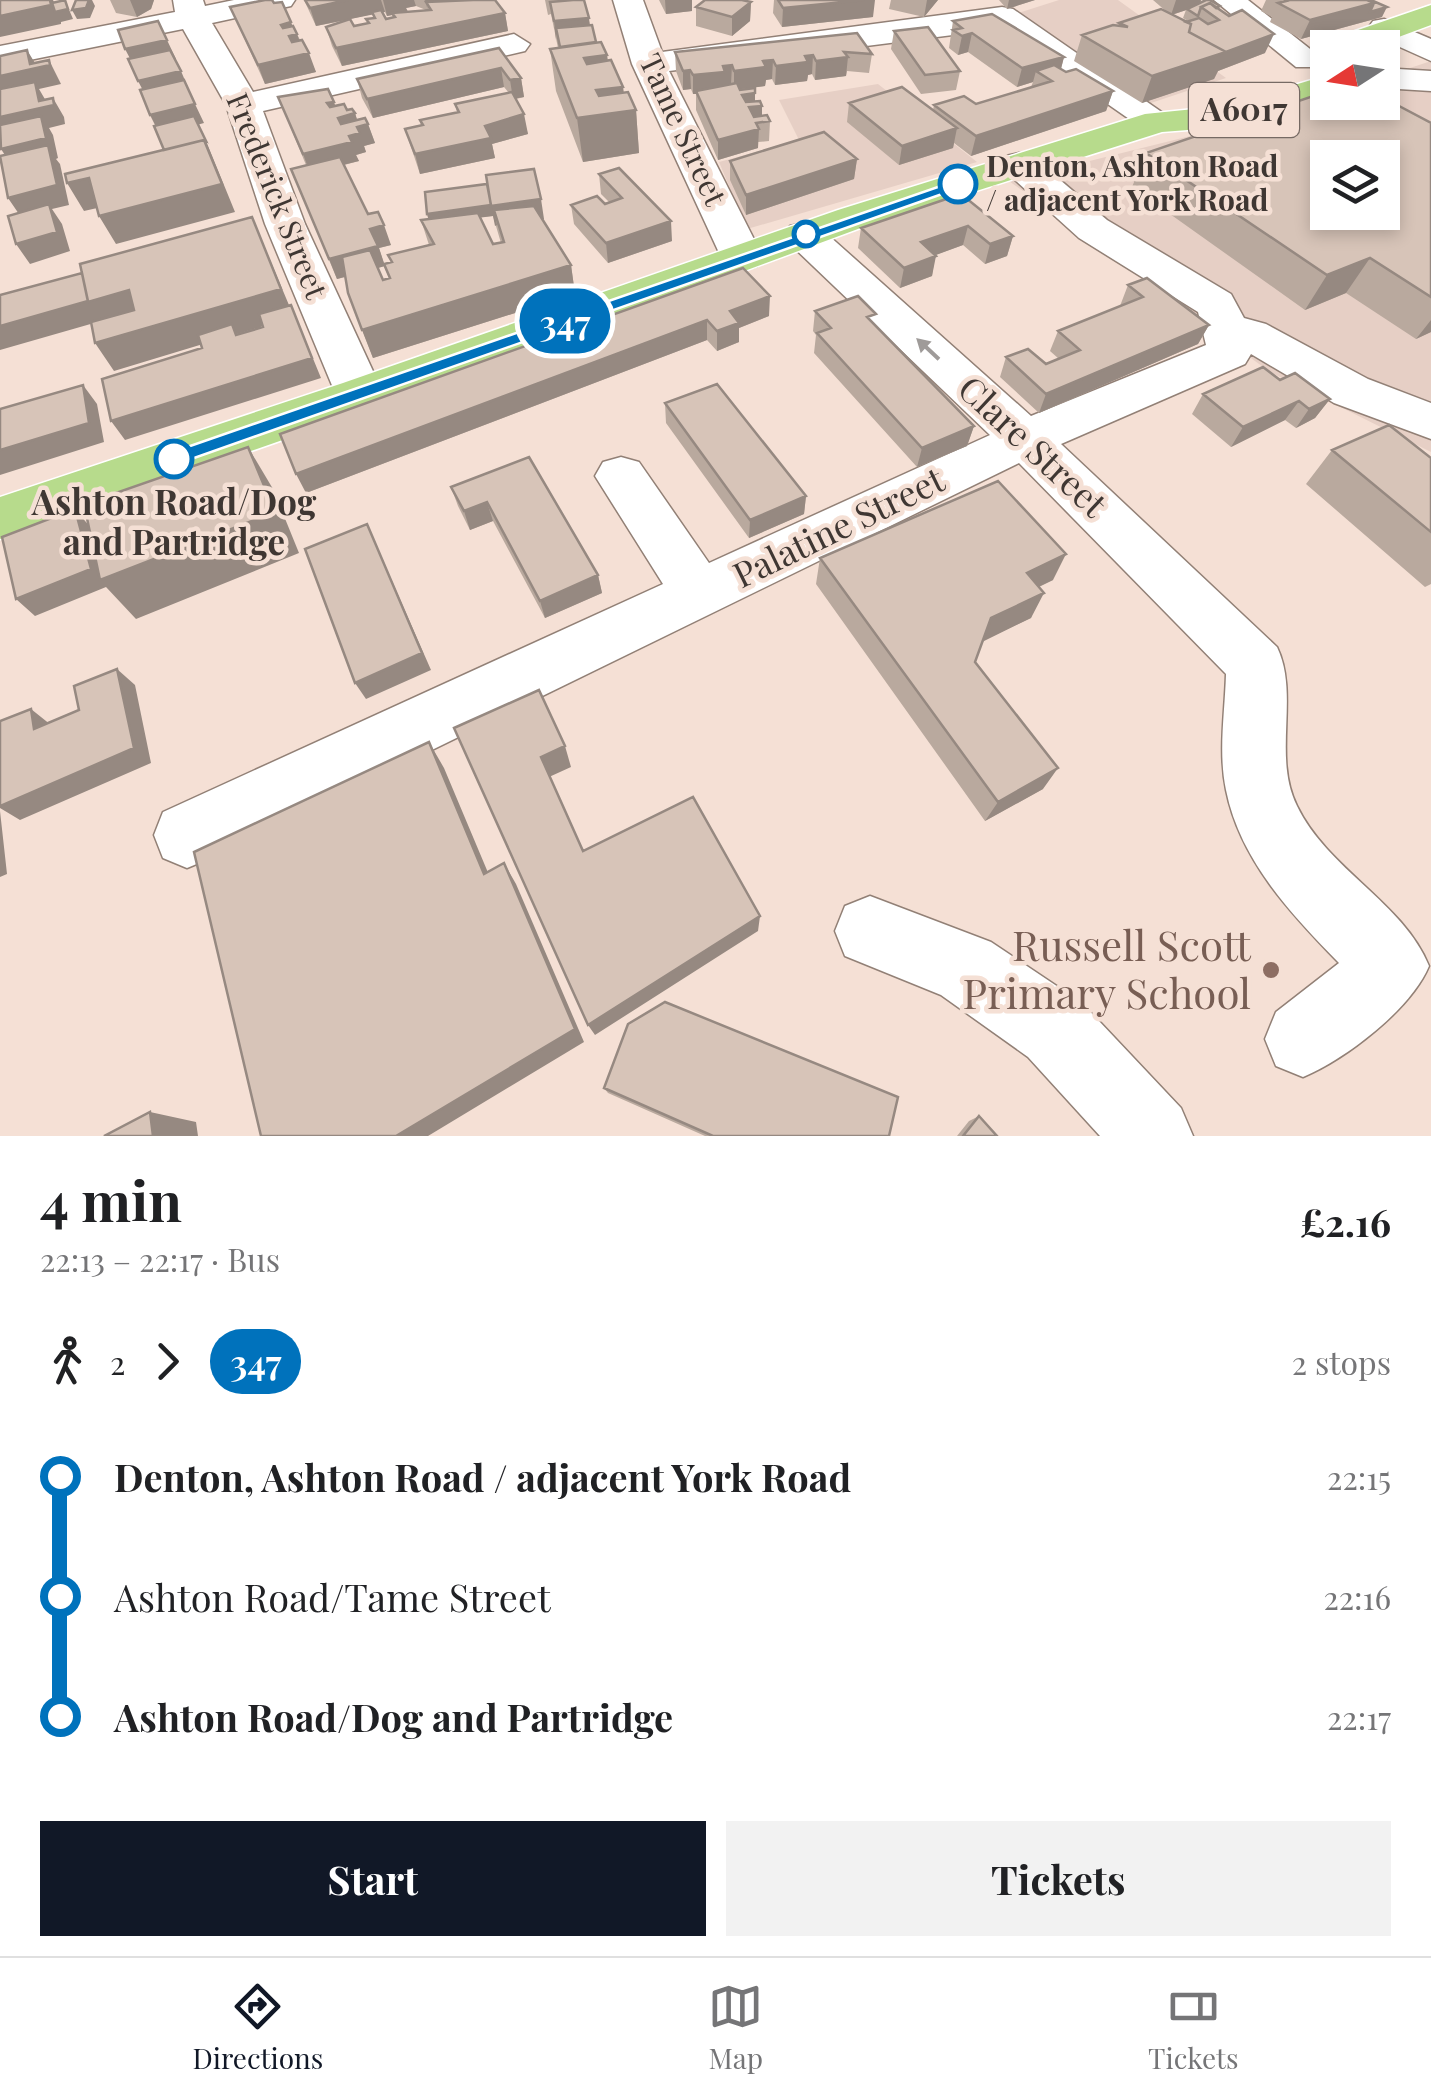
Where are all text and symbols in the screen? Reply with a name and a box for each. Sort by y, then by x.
north arrow [1310,30,1400,120]
map controls [1310,30,1400,230]
street label: Tame Street [631,47,737,212]
road number: A6017 [1189,83,1299,137]
street label: Frederick Street [218,86,337,304]
button: layers [1310,140,1400,230]
place label: Denton, Ashton Road / adjacent York Road [986,145,1279,219]
marker: Denton, Ashton Road / adjacent York Road [939,165,977,203]
unlabelled marker [793,221,819,247]
line badge: 347 [508,288,622,354]
text: 347 [539,298,591,345]
one-way arrow [916,338,940,361]
street label: Clare Street [949,364,1118,526]
marker: Ashton Road/Dog and Partridge [155,440,193,478]
street label: Palatine Street [725,454,952,597]
place label: Ashton Road/Dog and Partridge [31,477,317,564]
place label: Russell Scott Primary School [963,916,1252,1020]
marker: Russell Scott Primary School [1260,959,1282,981]
text: 4 min [40,1162,182,1236]
text: £2.16 [1300,1196,1391,1247]
text: 22:13 – 22:17 · Bus [40,1237,280,1280]
icon: walk [40,1334,95,1389]
icon: forward [140,1334,195,1389]
text: 347 [230,1338,281,1385]
text: 2 [110,1340,125,1383]
text: 2 stops [1292,1340,1391,1383]
text: Denton, Ashton Road / adjacent York Road [114,1451,851,1502]
text: 22:15 [1327,1455,1391,1498]
text: Ashton Road/Tame Street [114,1571,551,1622]
text: 22:16 [1323,1575,1391,1618]
text: Ashton Road/Dog and Partridge [114,1691,673,1742]
text: 22:17 [1327,1695,1391,1738]
button: Start [40,1821,706,1936]
button: Tickets [726,1821,1391,1936]
tab: Directions [192,1979,323,2076]
tab: Map [708,1979,763,2076]
tab: Tickets [1148,1979,1239,2076]

